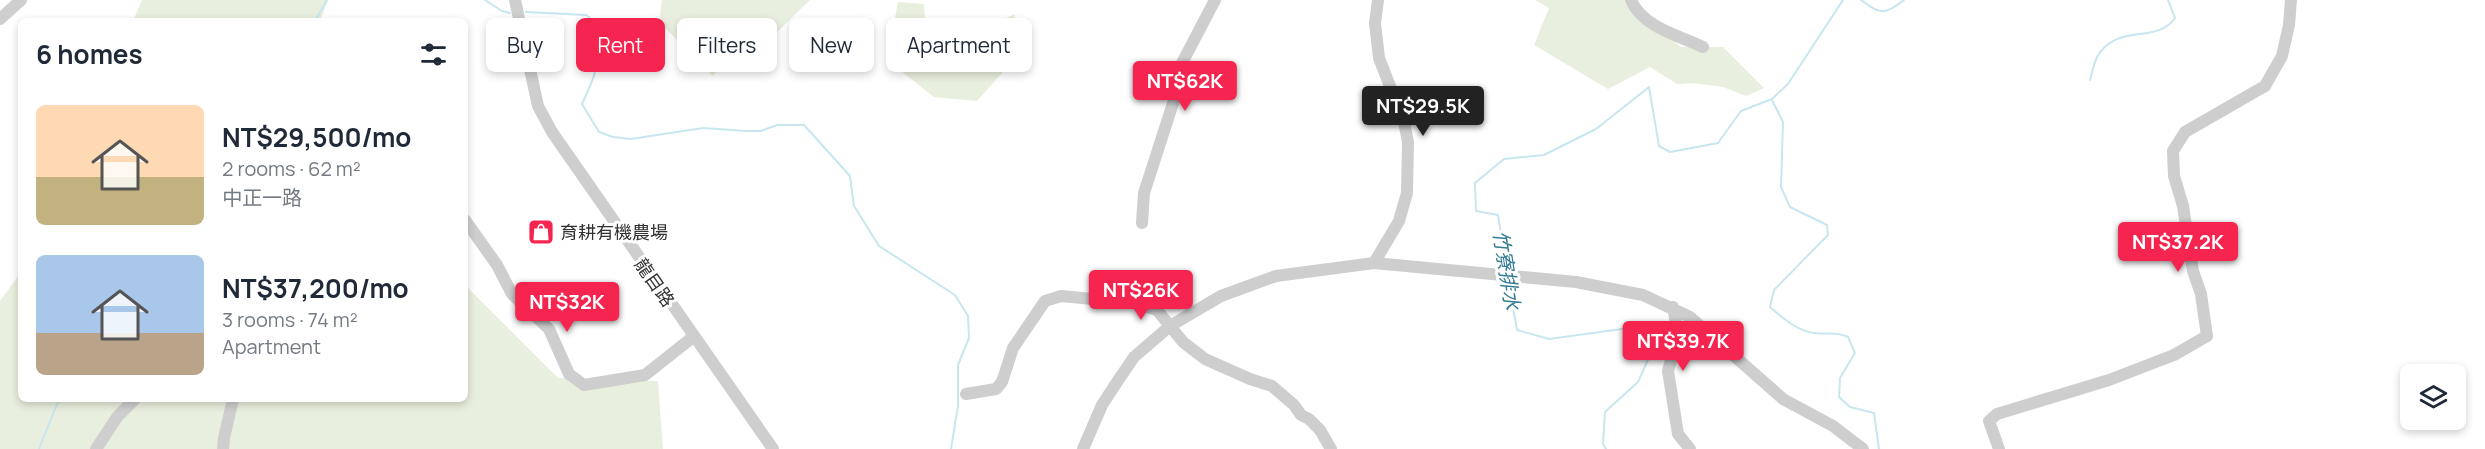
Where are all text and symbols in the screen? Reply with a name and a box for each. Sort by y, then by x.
chip: Buy [486,18,564,72]
chip: Rent [576,18,665,72]
chip: Filters [677,18,777,72]
chip: New [789,18,874,72]
chip: Apartment [886,18,1032,72]
text: 6 homes [36,36,143,72]
icon: filters [417,38,450,71]
pin: NT$62K [1136,61,1234,112]
text: NT$62K [1147,67,1223,94]
pin: NT$29.5K [1361,86,1485,137]
text: NT$29.5K [1376,92,1470,119]
text: NT$29,500/mo [222,119,411,155]
icon: home [84,129,156,201]
text: 2 rooms · 62 m² [222,155,361,182]
text: 中正一路 [222,184,302,211]
shop icon: 育耕有機農場 [526,217,556,247]
place label: 育耕有機農場 [560,220,668,244]
pin: NT$37.2K [2116,222,2240,273]
water label: 竹寮排水 [1487,228,1527,313]
text: NT$37.2K [2132,228,2224,255]
street label: 龍目路 [630,253,680,311]
text: NT$37,200/mo [222,270,409,306]
pin: NT$26K [1092,270,1190,321]
text: NT$26K [1103,276,1179,303]
icon: home [84,279,156,351]
pin: NT$32K [518,282,616,333]
text: NT$32K [529,288,605,315]
text: 3 rooms · 74 m² [222,306,358,333]
pin: NT$39.7K [1621,321,1745,372]
text: NT$39.7K [1637,327,1729,354]
text: Apartment [222,333,321,360]
map controls [2400,364,2466,430]
button: layers [2400,364,2466,430]

